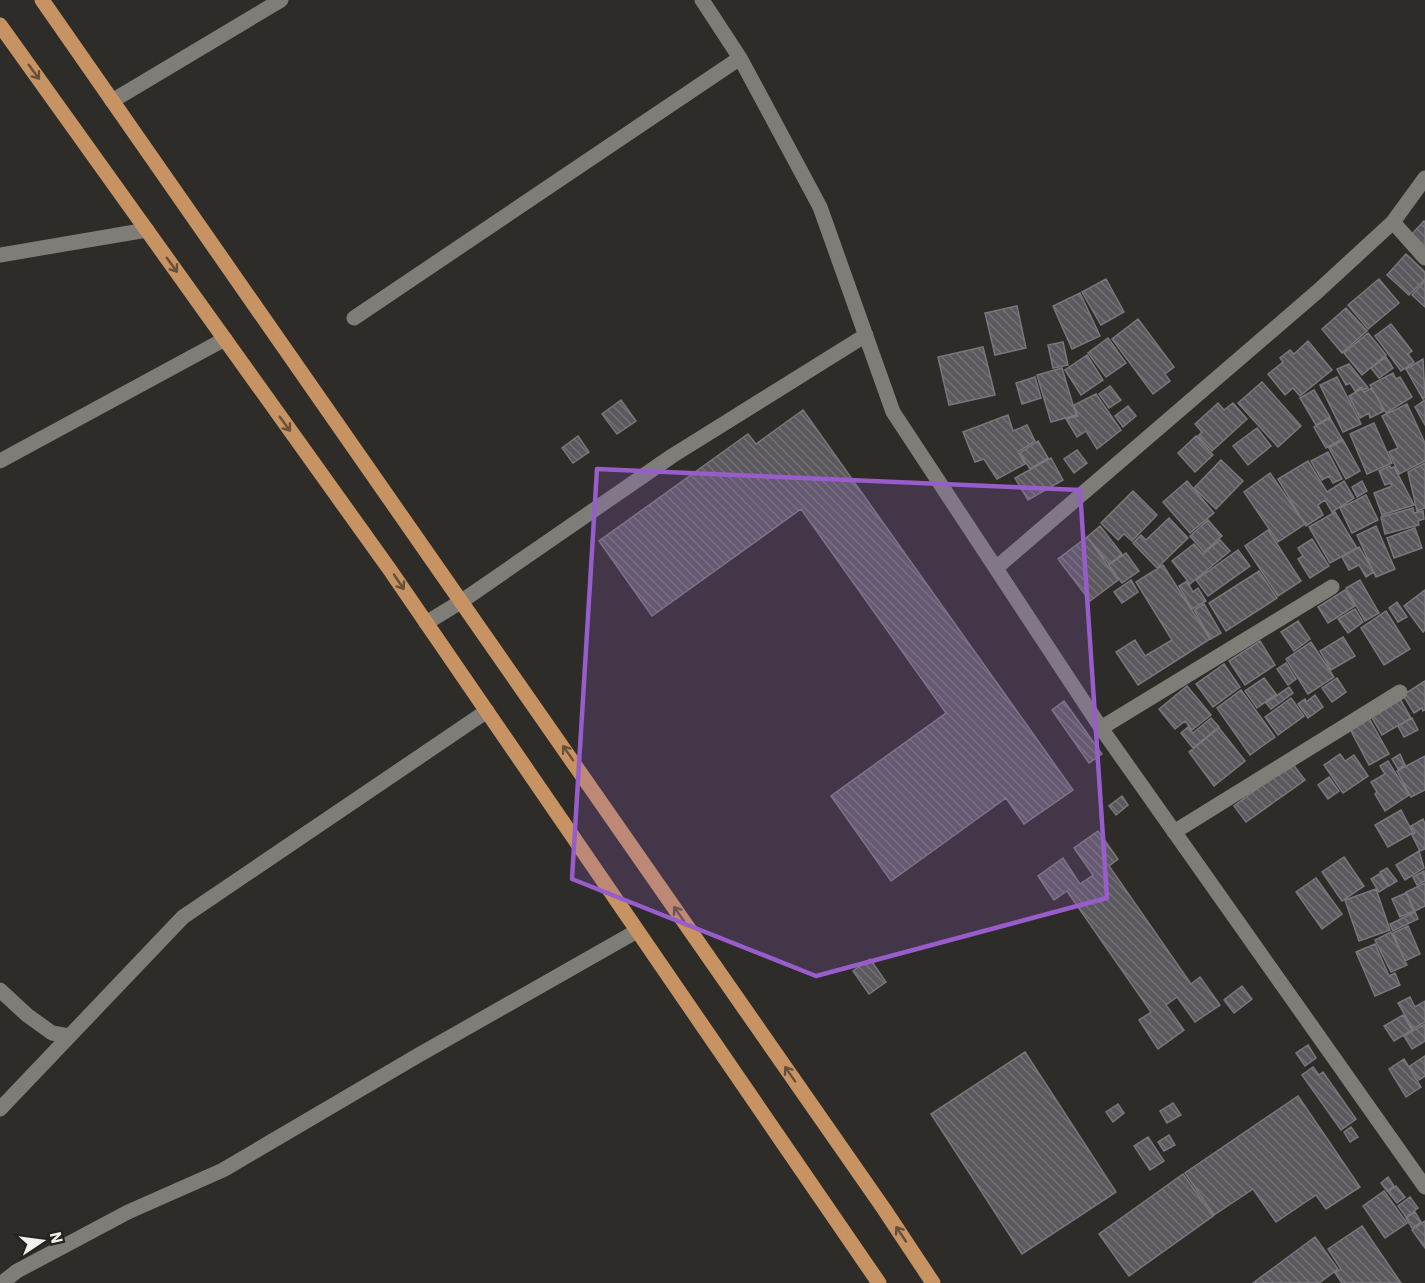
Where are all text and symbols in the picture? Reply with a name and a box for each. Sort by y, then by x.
one-way arrow [28,64,40,80]
one-way arrow [166,257,178,273]
one-way arrow [279,415,292,431]
one-way arrow [393,574,405,590]
one-way arrow [562,746,574,762]
one-way arrow [673,906,685,922]
one-way arrow [784,1066,796,1082]
north arrow [12,1211,72,1271]
one-way arrow [895,1226,907,1243]
text: N [46,1230,68,1246]

